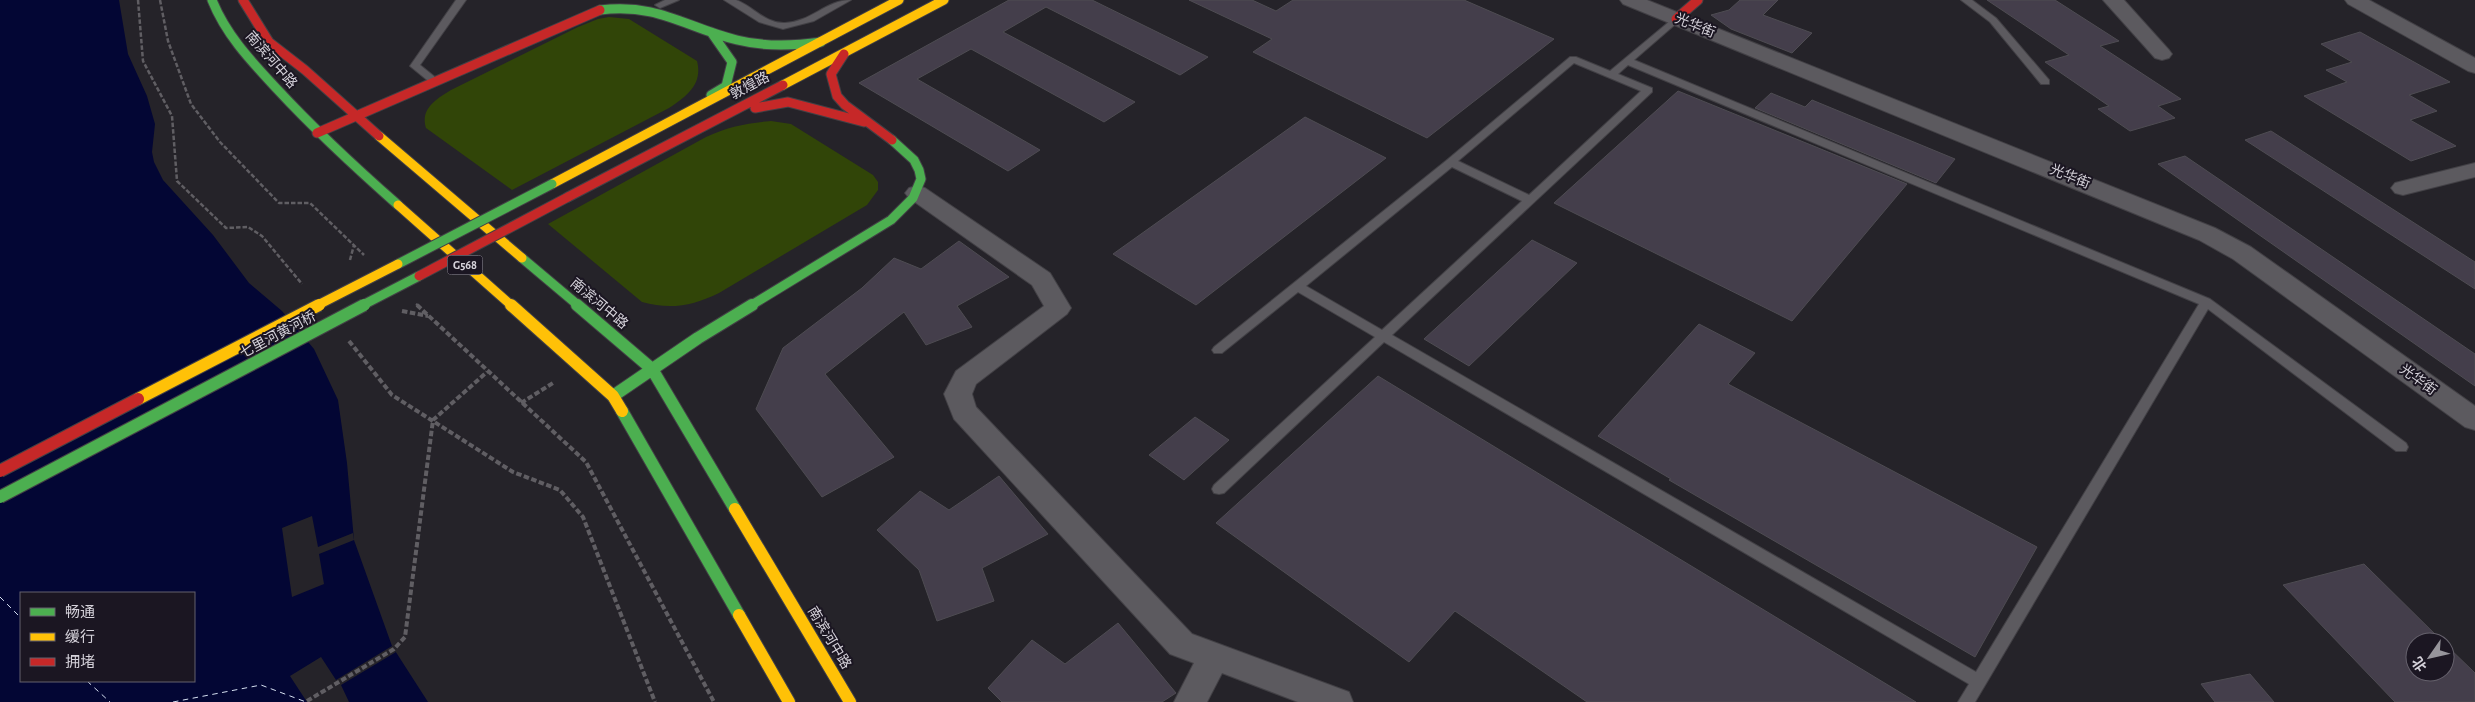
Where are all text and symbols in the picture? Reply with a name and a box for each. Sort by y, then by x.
street label: 光华街 [1673,10,1718,40]
street label: 南滨河中路 [243,28,300,91]
street label: 敦煌路 [727,68,772,102]
street label: 光华街 [2048,161,2093,191]
road number: G568 [448,256,482,274]
street label: 南滨河中路 [568,275,631,332]
street label: 七里河黄河桥 [237,308,318,361]
street label: 光华街 [2397,360,2440,398]
legend [20,592,195,682]
text: 畅通 [65,604,95,620]
street label: 南滨河中路 [805,604,854,672]
text: 缓行 [65,629,95,645]
north arrow [2405,632,2455,682]
text: 拥堵 [65,654,95,670]
text: 北 [2410,654,2430,674]

